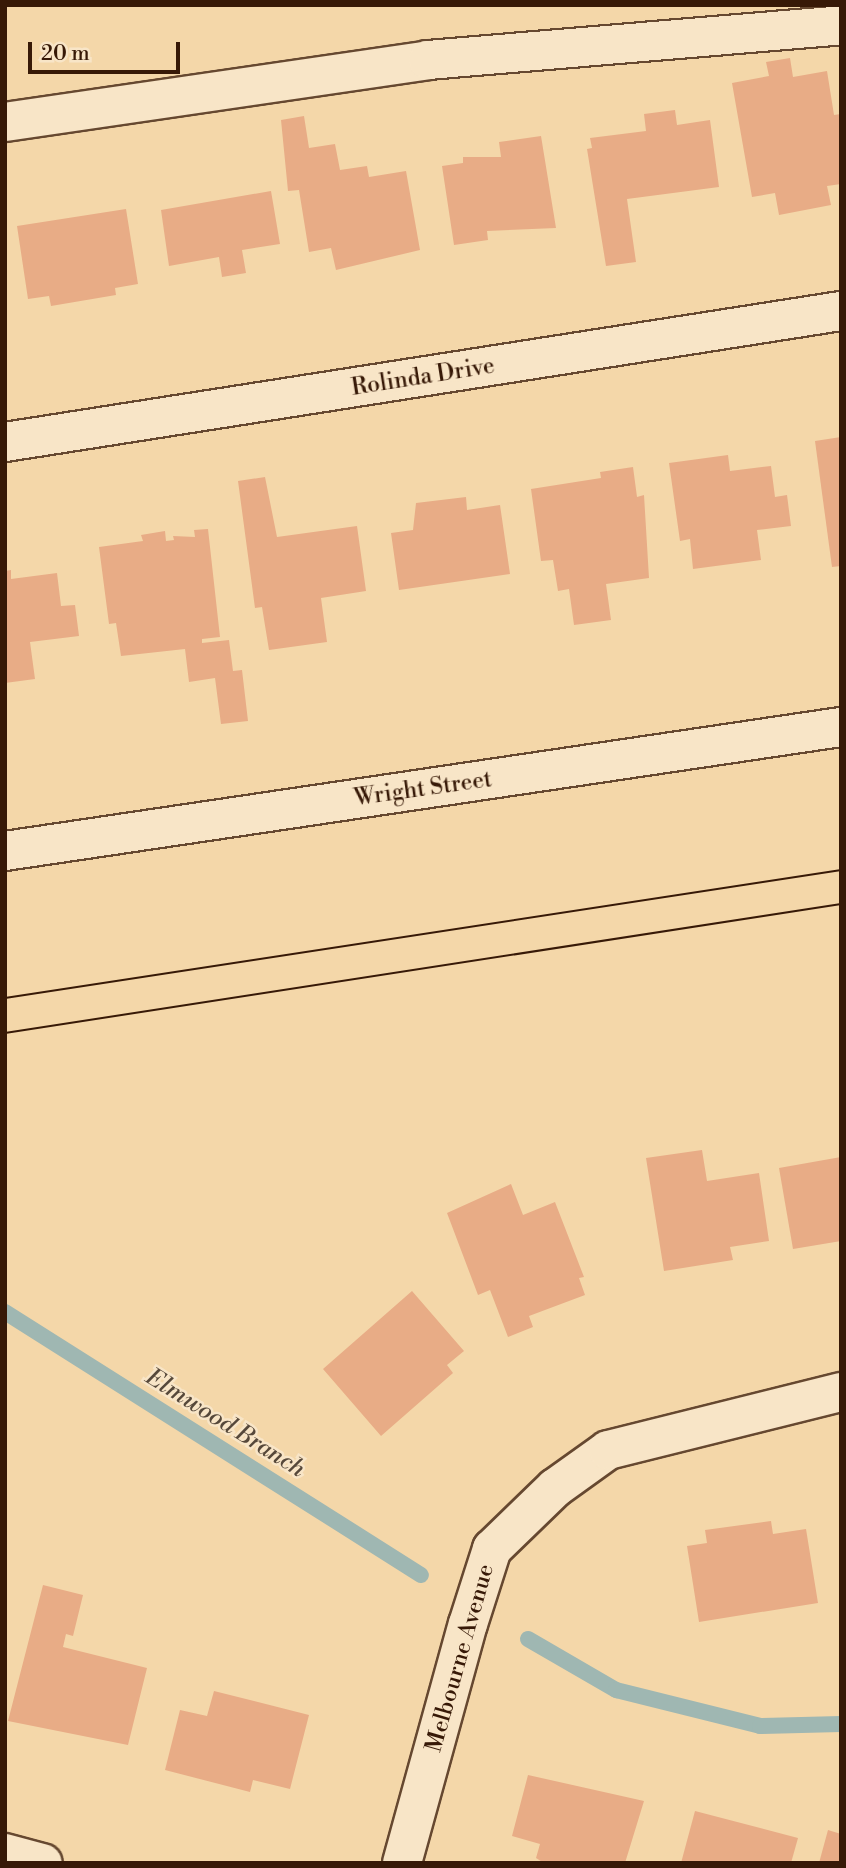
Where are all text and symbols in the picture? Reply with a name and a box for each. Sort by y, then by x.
scale bar [32,28,184,72]
text: 20 m [41,41,90,67]
street label: Rolinda Drive [349,352,497,402]
street label: Wright Street [352,766,494,812]
water label: Elmwood Branch [140,1364,310,1484]
street label: Melbourne Avenue [420,1561,500,1755]

